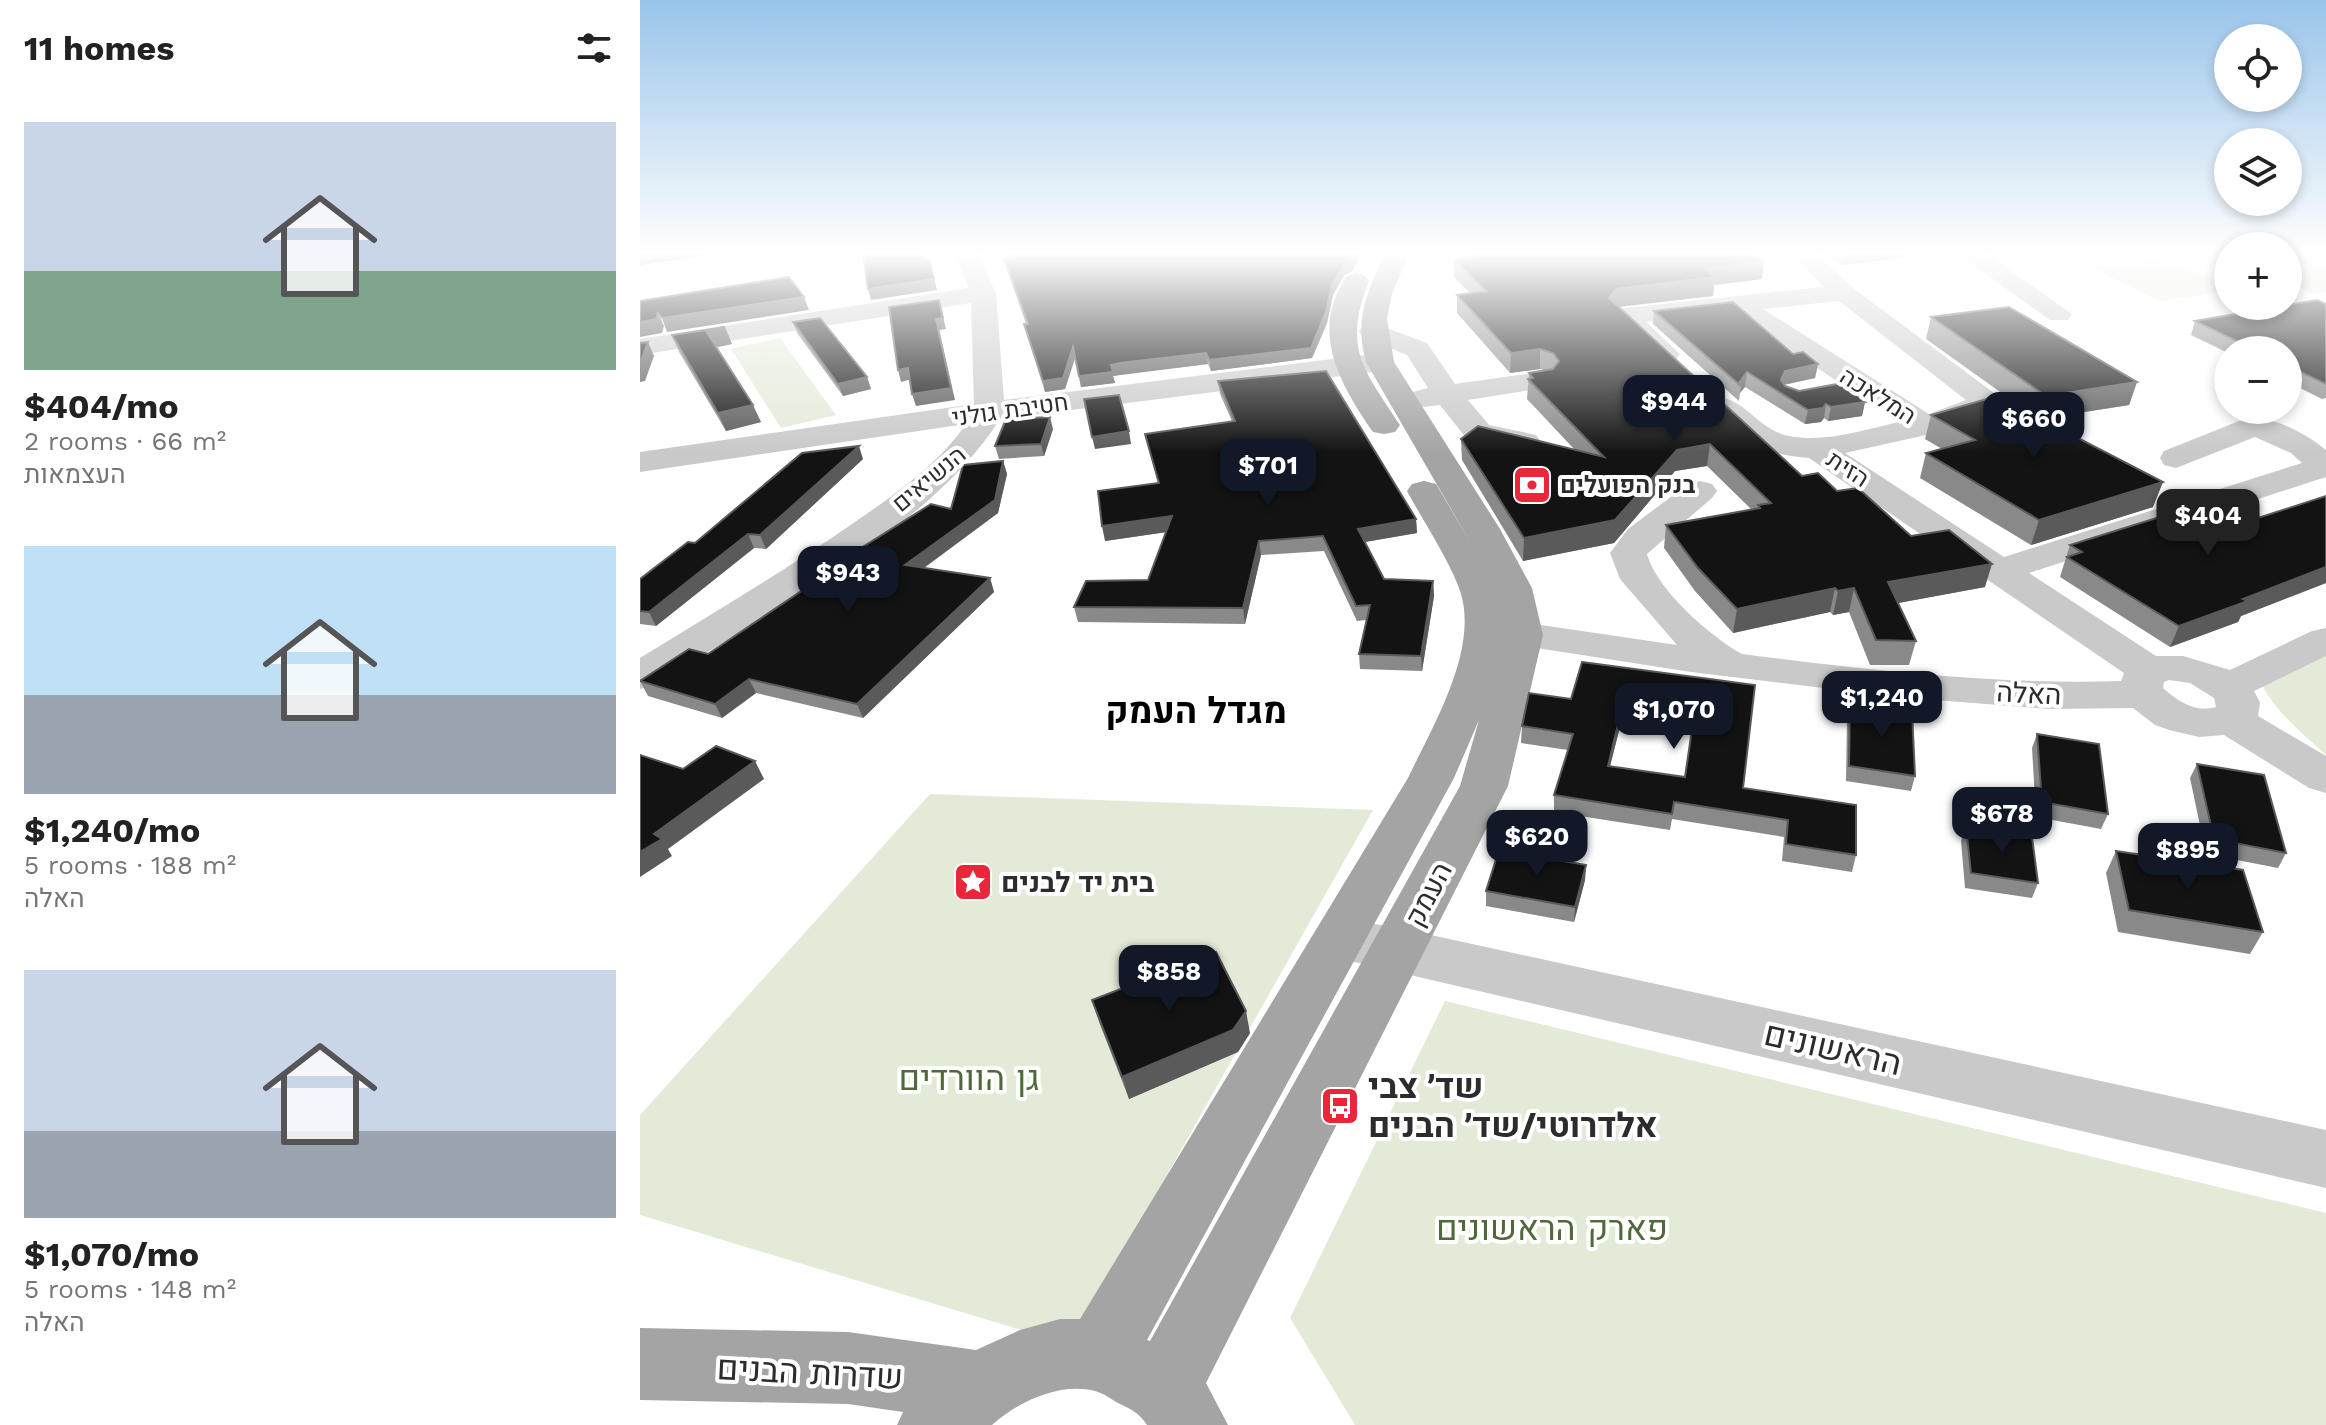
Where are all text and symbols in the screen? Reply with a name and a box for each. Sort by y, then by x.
map controls [2214,24,2302,424]
button: locate [2214,24,2302,112]
icon: filters [572,26,616,70]
text: 11 homes [24,28,174,68]
button: layers [2214,128,2302,216]
icon: home [248,174,392,318]
button: + [2214,232,2302,320]
button: − [2214,336,2302,424]
street label: המלאכה [1835,362,1921,430]
pin: $944 [1627,375,1721,443]
text: $404/mo [24,386,179,426]
text: $944 [1641,386,1707,416]
street label: חטיבת גולני [950,388,1070,432]
pin: $660 [1987,392,2081,460]
text: $660 [2001,403,2067,433]
text: 2 rooms · 66 m² [24,426,226,456]
pin: $701 [1221,439,1315,507]
street label: הנשיאים [887,440,971,518]
street label: הזית [1822,445,1874,493]
text: $701 [1238,450,1298,480]
text: העצמאות [24,459,126,489]
bank icon: בנק הפועלים [1511,464,1553,506]
place label: בנק הפועלים [1560,471,1695,499]
pin: $404 [2161,489,2255,557]
text: $404 [2174,500,2242,530]
pin: $943 [801,546,895,614]
text: $943 [816,557,880,587]
icon: home [248,598,392,742]
pin: $1,240 [1817,671,1947,739]
street label: האלה [1996,675,2062,712]
text: $1,240 [1840,682,1924,712]
pin: $1,070 [1609,683,1739,751]
district label: מגדל העמק [1105,690,1287,732]
text: $1,070 [1632,694,1716,724]
pin: $678 [1955,787,2049,855]
text: $678 [1970,798,2034,828]
text: $1,240/mo [24,810,200,850]
pin: $620 [1490,810,1584,878]
text: $620 [1505,821,1569,851]
pin: $895 [2141,823,2235,891]
text: $895 [2156,834,2220,864]
text: 5 rooms · 188 m² [24,850,236,880]
street label: העמק [1398,857,1459,932]
place icon: בית יד לבנים [952,861,994,903]
place label: בית יד לבנים [1001,866,1154,899]
text: האלה [24,883,85,913]
pin: $858 [1122,945,1216,1013]
text: $858 [1137,956,1201,986]
street label: הראשונים [1760,1013,1906,1083]
icon: home [248,1022,392,1166]
park label: גן הוורדים [899,1058,1039,1098]
place label: שד׳ צבי אלדרוטי/שד׳ הבנים [1368,1066,1658,1145]
bus stop icon: שד׳ צבי אלדרוטי/שד׳ הבנים [1319,1085,1361,1127]
park label: פארק הראשונים [1436,1208,1668,1248]
text: $1,070/mo [24,1234,199,1274]
text: 5 rooms · 148 m² [24,1274,236,1304]
text: האלה [24,1307,85,1337]
street label: שדרות הבנים [716,1347,904,1397]

